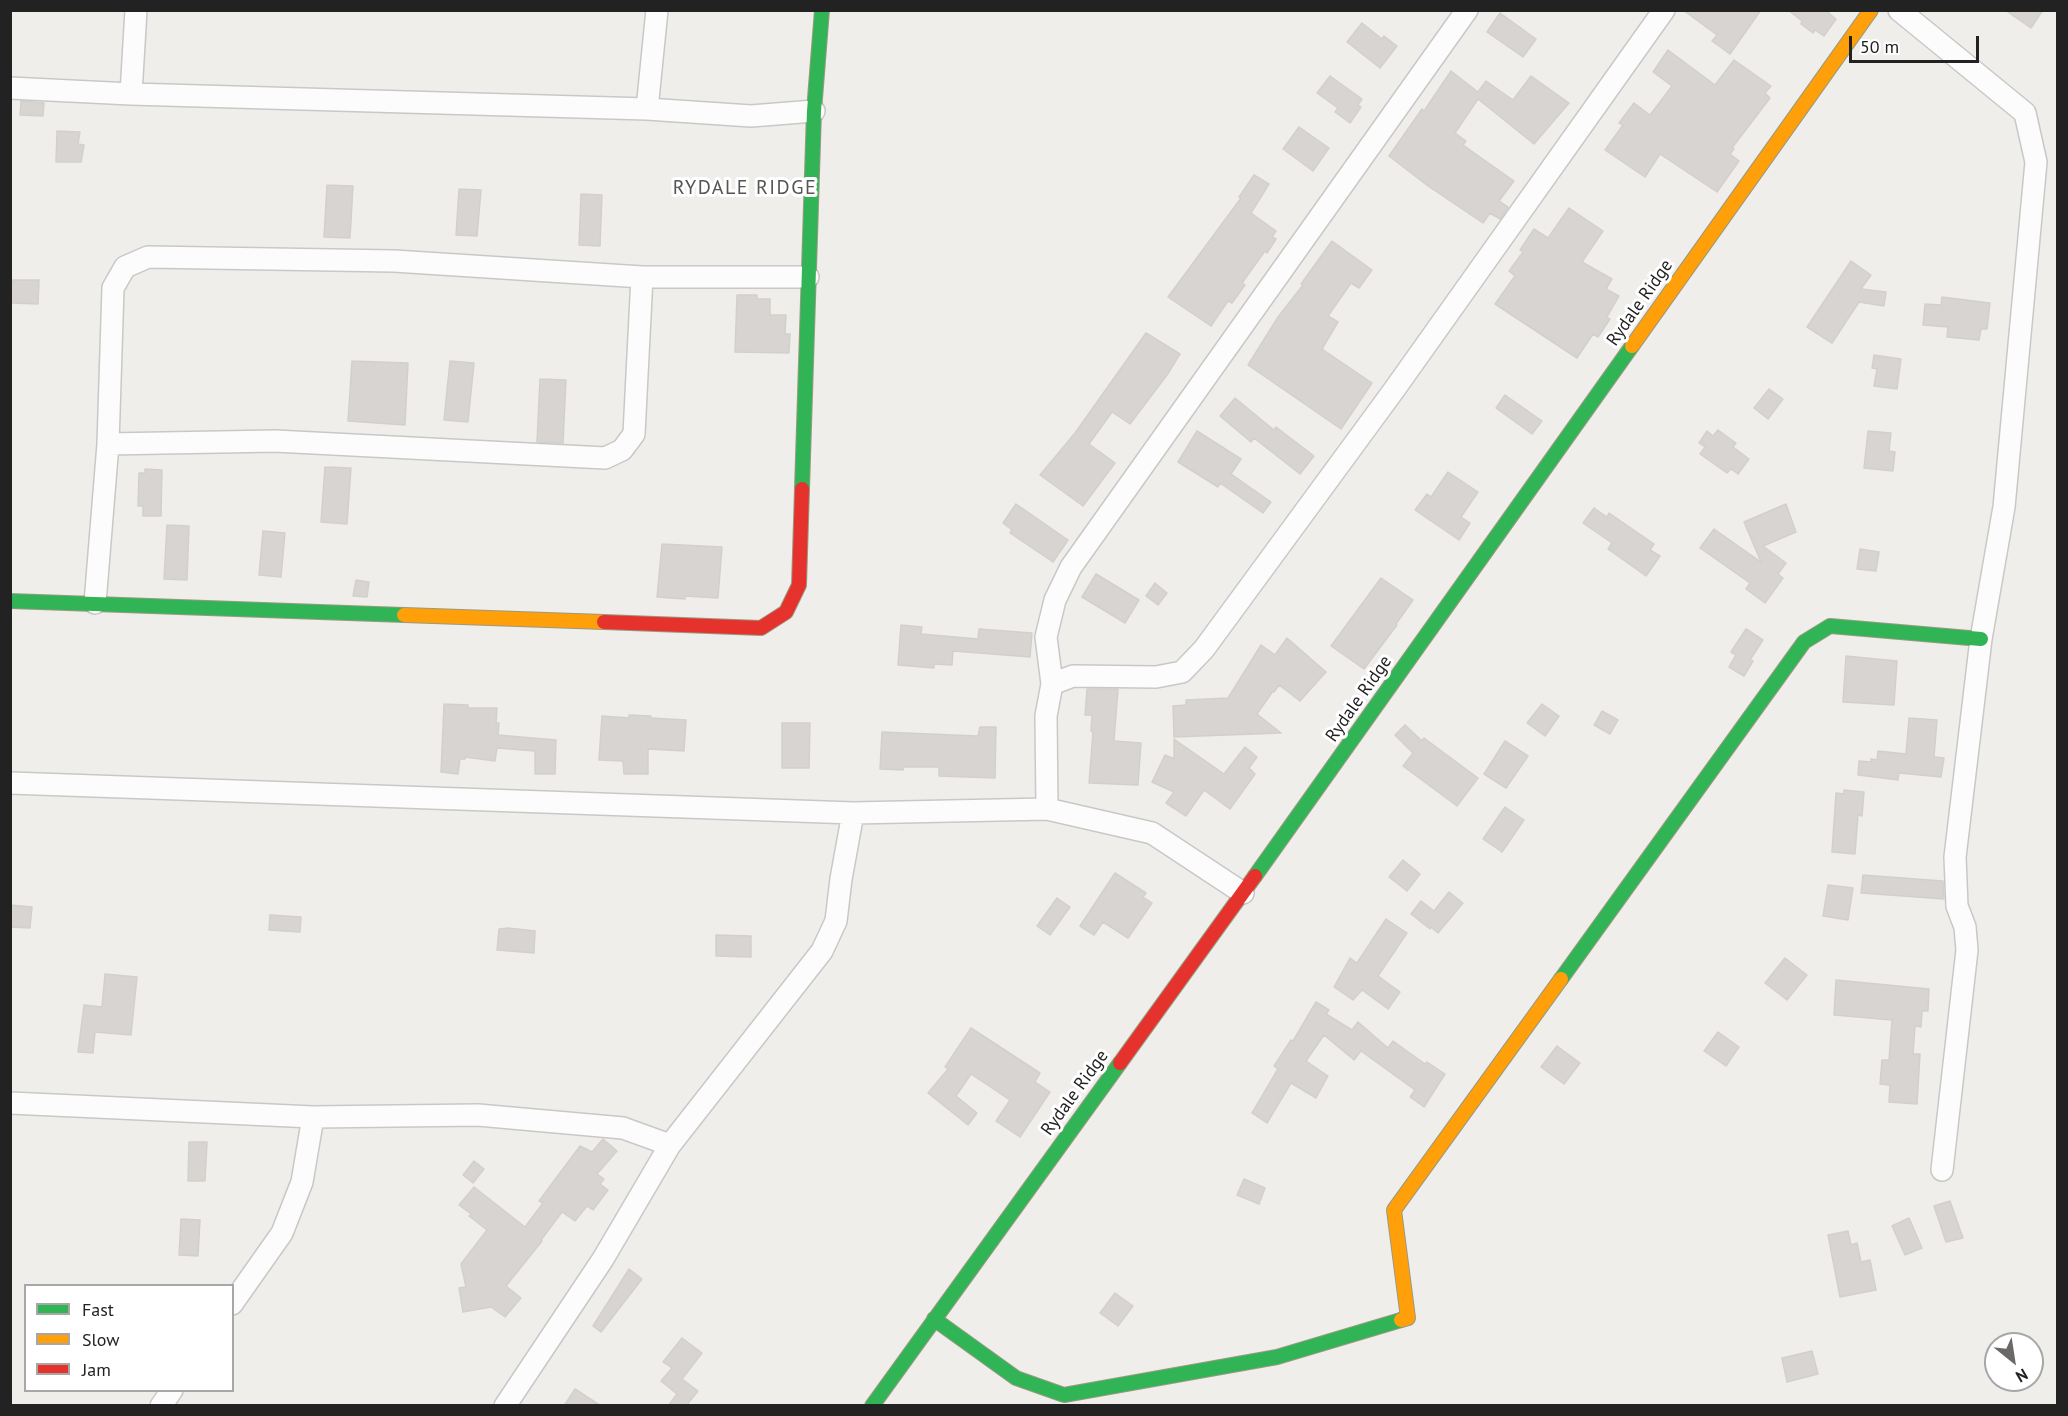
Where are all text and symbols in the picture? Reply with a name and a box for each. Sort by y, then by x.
scale bar [1852,24,1982,62]
text: 50 m [1860,35,1899,58]
district label: RYDALE RIDGE [673,176,817,200]
street label: Rydale Ridge [1602,256,1678,350]
street label: Rydale Ridge [1321,652,1397,746]
street label: Rydale Ridge [1037,1046,1113,1140]
legend [24,1284,234,1392]
text: Fast [82,1298,114,1321]
text: Slow [82,1328,120,1351]
north arrow [1984,1332,2044,1392]
text: Jam [82,1358,111,1381]
text: N [2012,1365,2032,1387]

